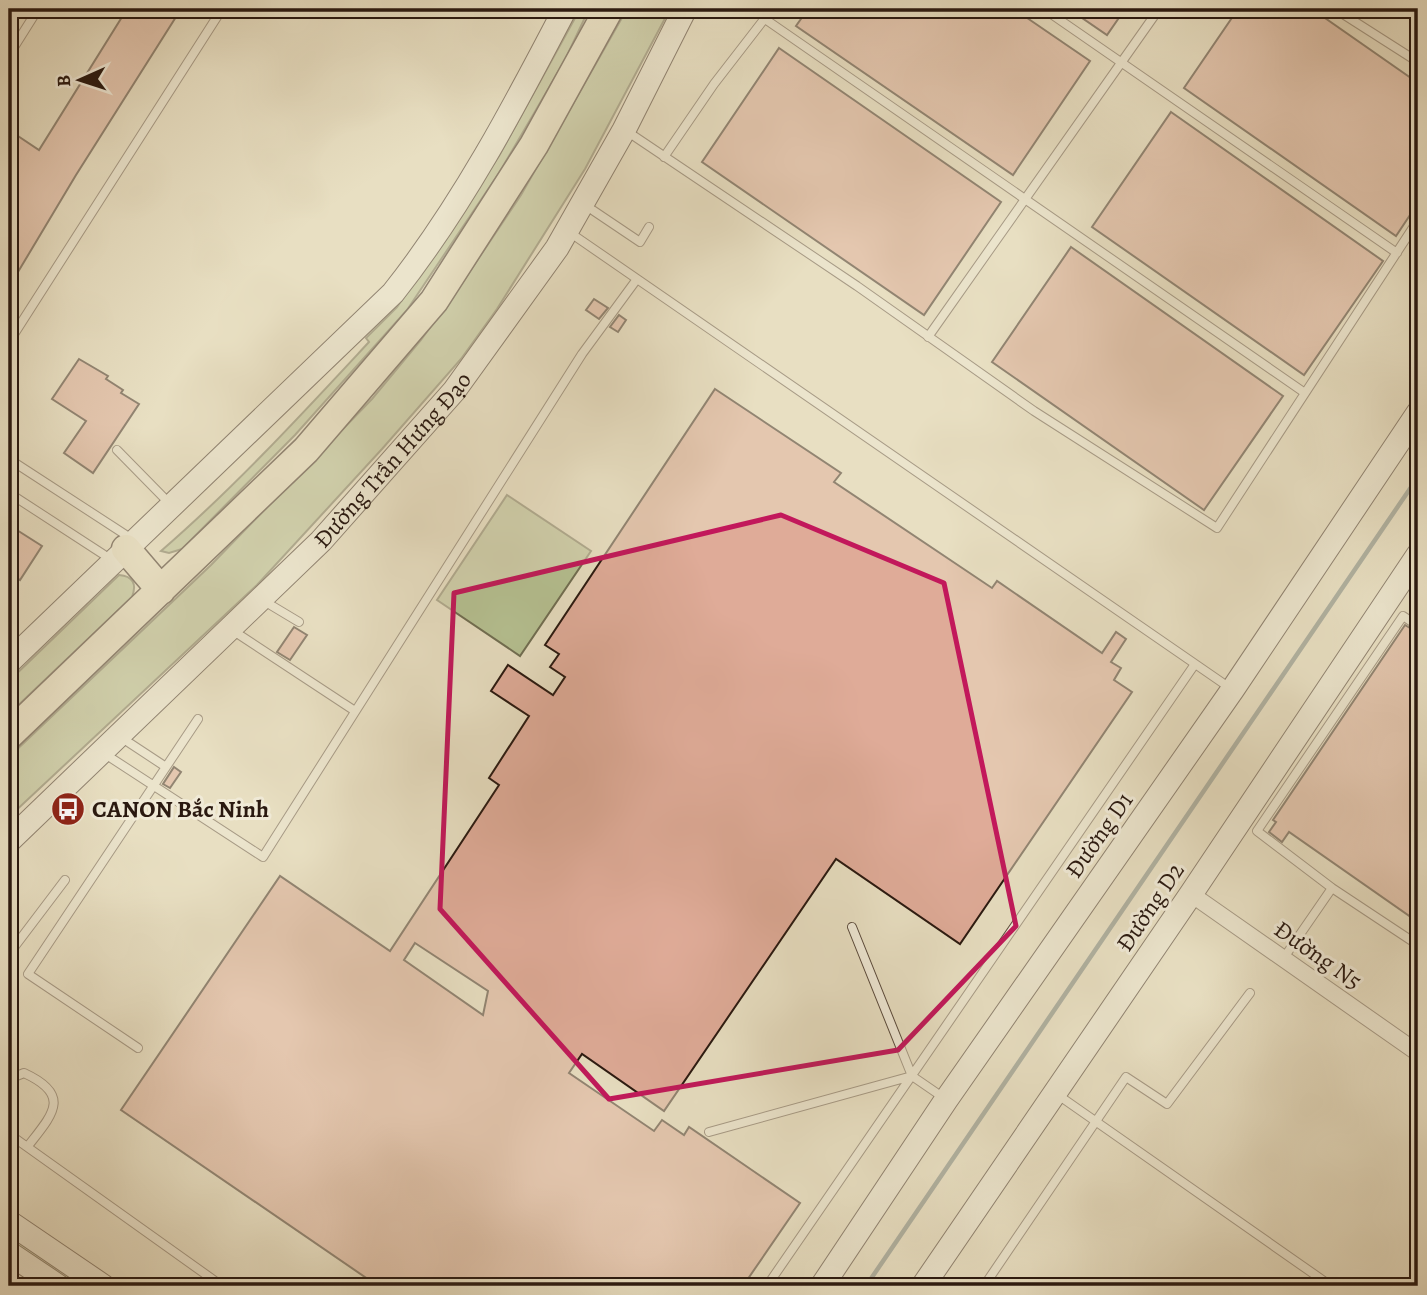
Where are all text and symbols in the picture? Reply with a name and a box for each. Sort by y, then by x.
north arrow [46,46,116,116]
text: B [51,74,77,87]
street label: Đường Trần Hưng Đạo [306,365,479,555]
street label: Đường D1 [1058,786,1140,884]
bus stop icon: CANON Bắc Ninh [49,790,87,828]
place label: CANON Bắc Ninh [92,793,269,825]
street label: Đường D2 [1109,856,1191,958]
street label: Đường N5 [1268,913,1368,997]

